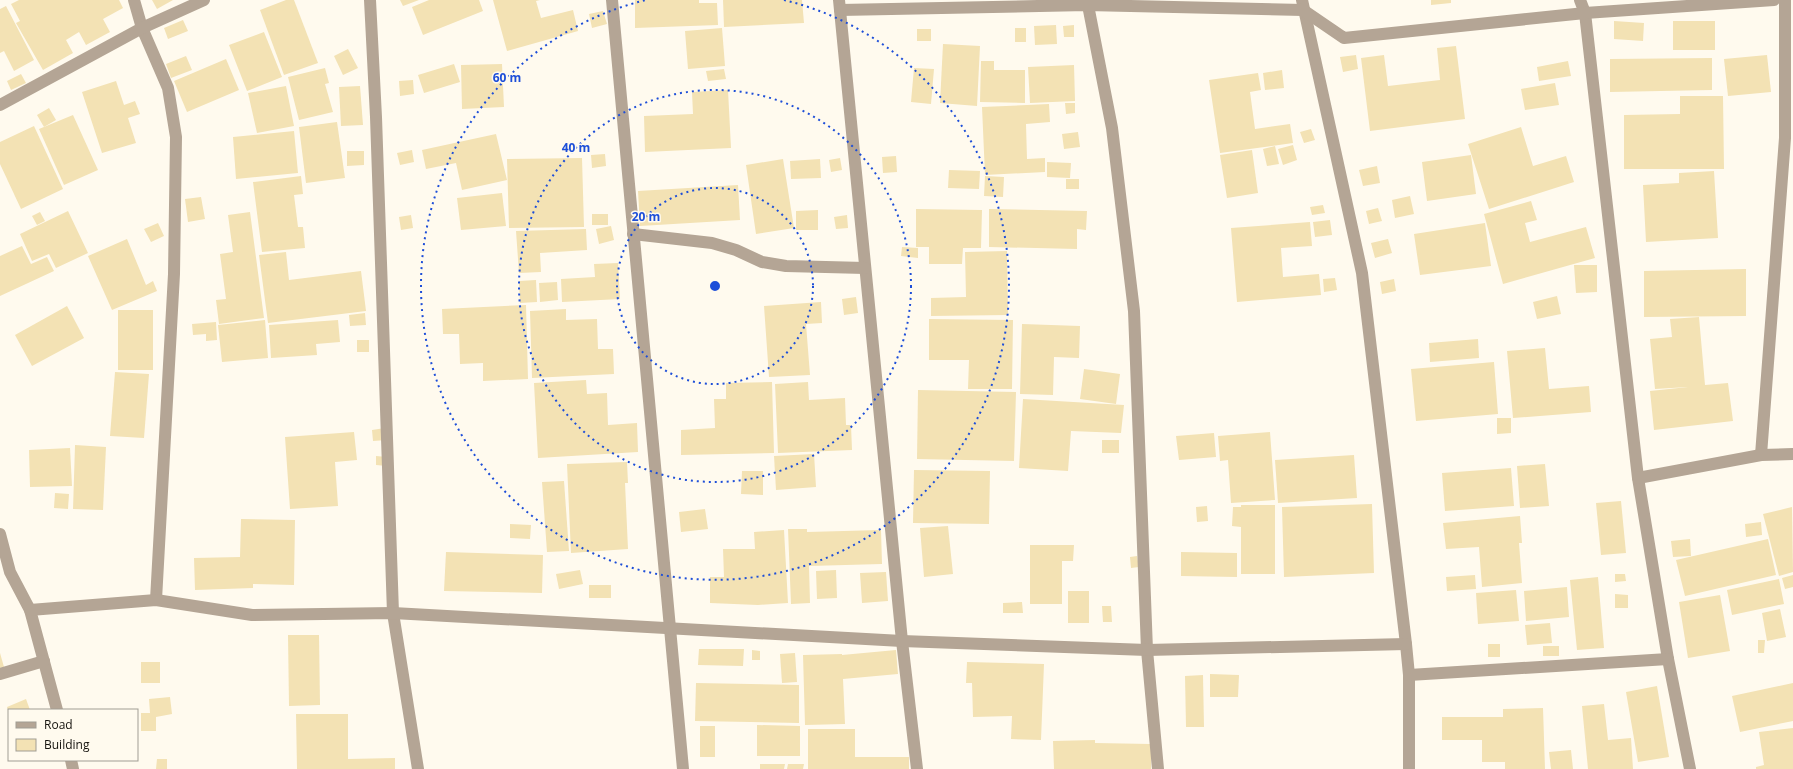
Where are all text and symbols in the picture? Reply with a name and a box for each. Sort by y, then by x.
text: 60 m [493,69,521,86]
text: 40 m [562,139,590,156]
text: 20 m [632,208,660,225]
centre of rings [708,279,722,293]
legend [8,709,138,761]
text: Road [44,716,73,733]
text: Building [44,736,90,753]

